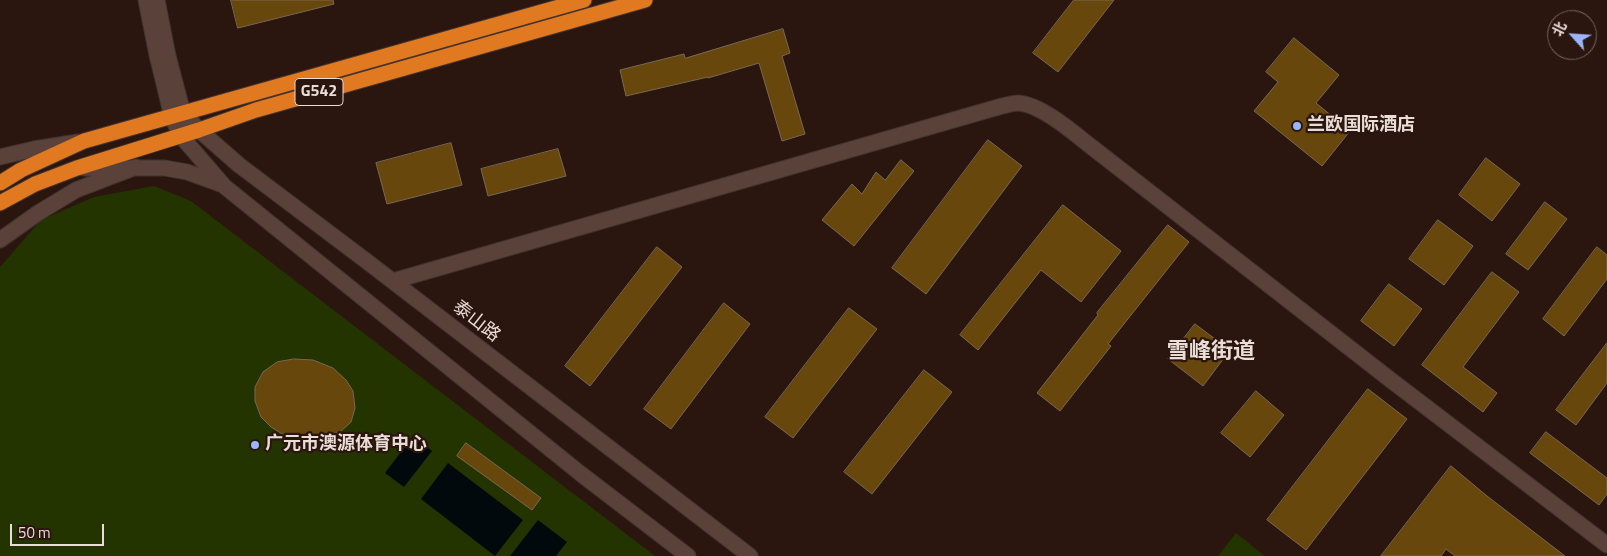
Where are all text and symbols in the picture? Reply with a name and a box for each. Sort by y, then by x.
north arrow [1547,10,1597,60]
text: 北 [1546,18,1571,40]
road number: G542 [295,78,343,105]
place label: 兰欧国际酒店 [1307,115,1415,137]
marker: 兰欧国际酒店 [1291,120,1303,132]
street label: 泰山路 [448,297,504,347]
district label: 雪峰街道 [1167,340,1255,366]
place label: 广元市澳源体育中心 [265,434,427,456]
marker: 广元市澳源体育中心 [249,439,261,451]
scale bar [12,514,106,546]
text: 50 m [18,521,51,544]

